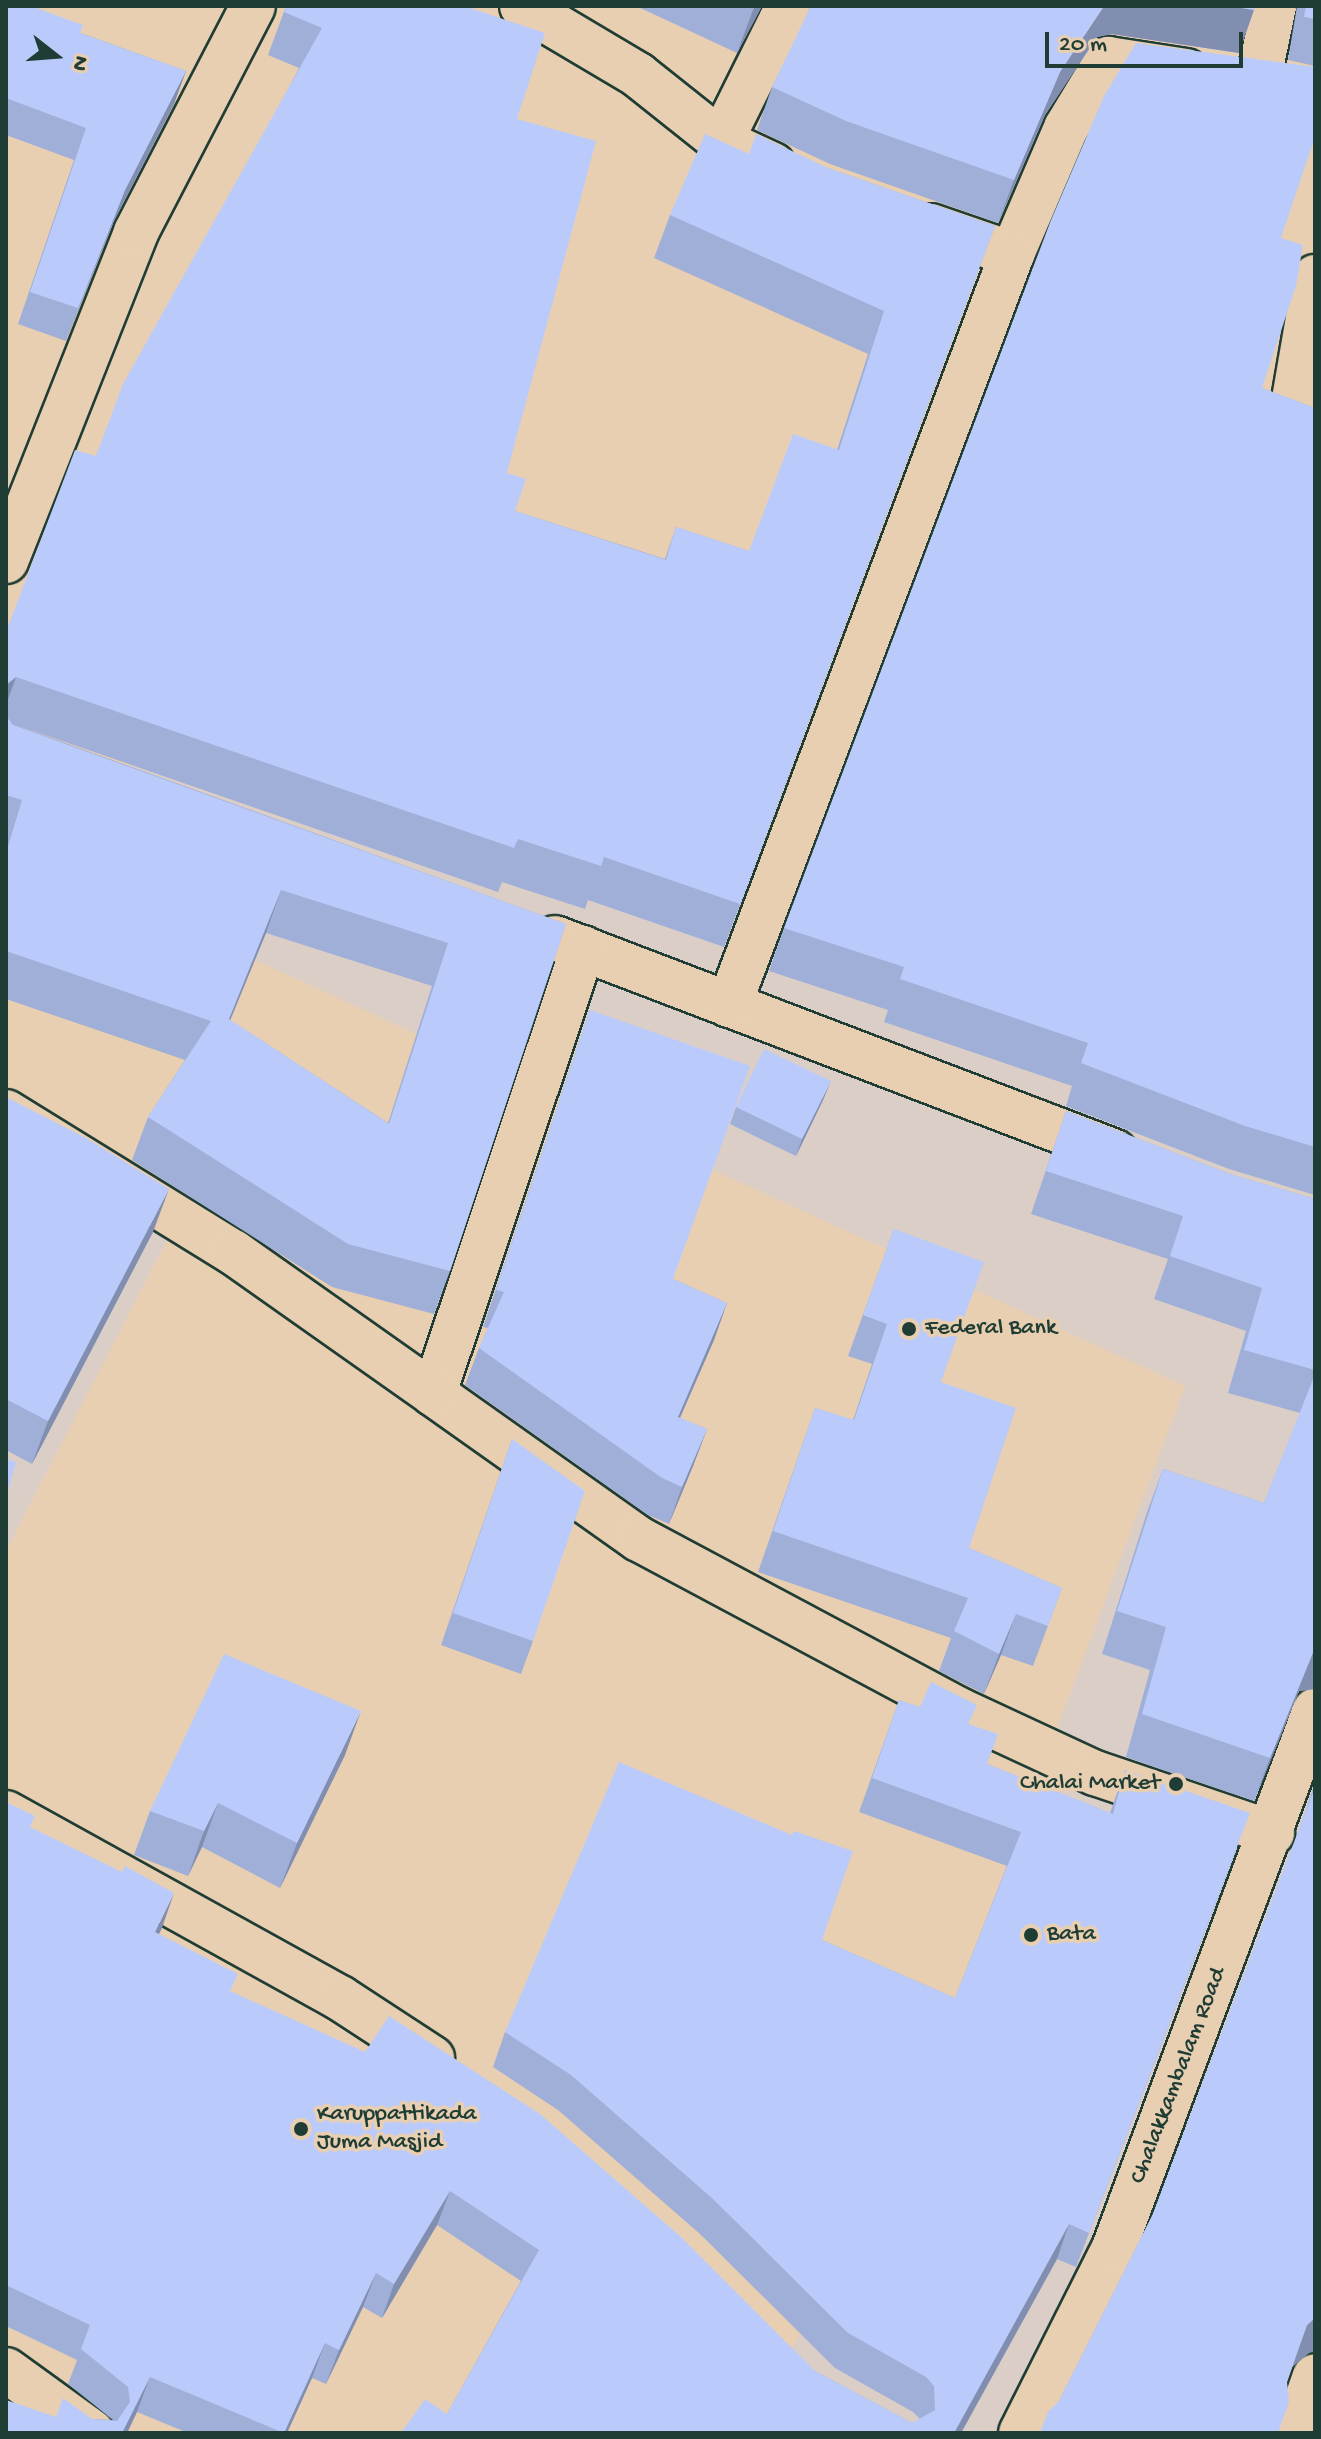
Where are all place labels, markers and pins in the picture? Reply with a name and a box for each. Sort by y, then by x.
place label: Federal Bank [925,1315,1057,1343]
marker: Federal Bank [900,1320,918,1338]
place label: Chalai Market [1020,1770,1160,1798]
marker: Chalai Market [1167,1775,1185,1793]
place label: Bata [1047,1921,1096,1949]
marker: Bata [1022,1926,1040,1944]
place label: Karuppattikada Juma Masjid [317,2101,476,2157]
marker: Karuppattikada Juma Masjid [292,2120,310,2138]

